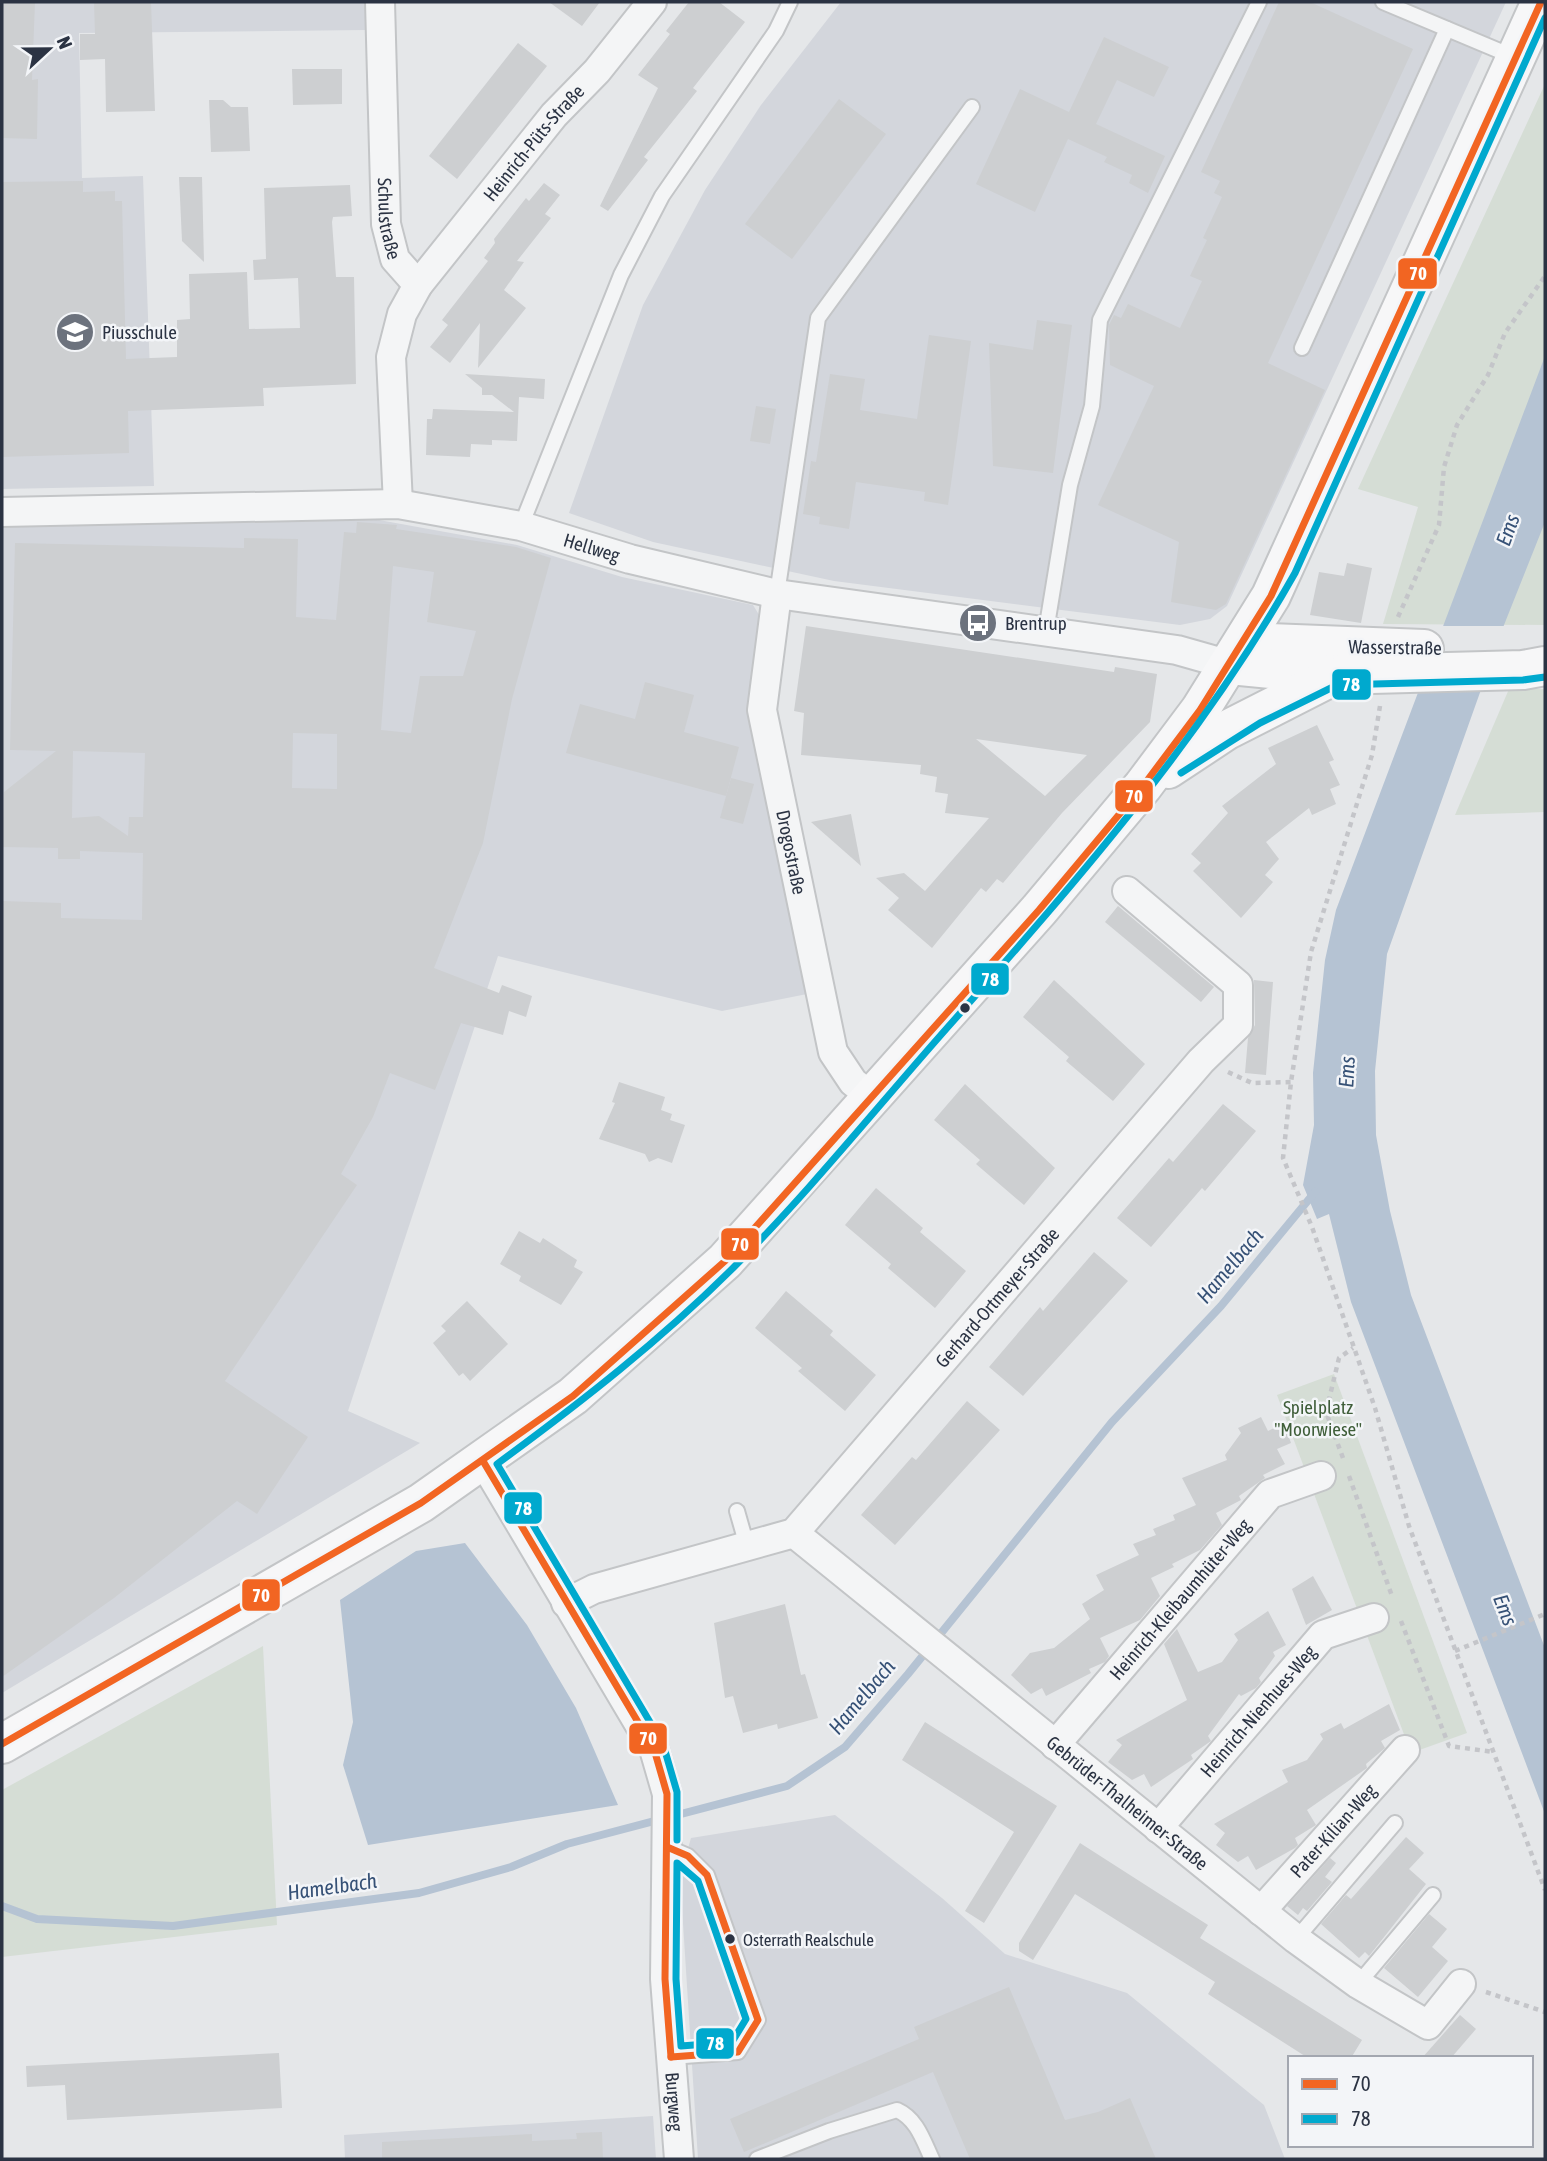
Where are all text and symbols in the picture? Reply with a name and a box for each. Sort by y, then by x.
north arrow [14,14,84,84]
text: N [52,33,77,52]
street label: Heinrich-Püts-Straße [479,80,588,205]
street label: Schulstraße [374,177,406,262]
line badge: 70 [1397,257,1438,290]
text: 70 [1409,262,1427,284]
school or university icon: Piusschule [54,311,96,353]
place label: Piusschule [102,321,177,343]
water label: Ems [1490,511,1524,549]
street label: Hellweg [561,529,623,567]
bus stop icon: Brentrup [957,602,999,644]
place label: Brentrup [1005,612,1067,634]
street label: Wasserstraße [1348,635,1442,659]
line badge: 78 [1331,668,1372,701]
text: 78 [1342,673,1360,695]
line badge: 70 [1114,779,1154,813]
text: 70 [1125,785,1143,807]
street label: Drogostraße [772,808,811,896]
line badge: 78 [970,962,1010,996]
text: 78 [981,968,999,990]
unlabelled marker [958,1001,972,1015]
water label: Ems [1333,1056,1359,1088]
street label: Gerhard-Ortmeyer-Straße [931,1223,1063,1372]
water label: Hamelbach [1191,1223,1267,1307]
line badge: 70 [720,1227,760,1261]
text: 70 [731,1233,749,1255]
park label: Spielplatz "Moorwiese" [1274,1396,1362,1440]
line badge: 78 [503,1491,543,1525]
text: 78 [514,1497,532,1519]
street label: Heinrich-Kleibaumhüter-Weg [1105,1514,1255,1684]
line badge: 70 [241,1578,281,1612]
text: 70 [252,1584,270,1606]
water label: Ems [1489,1591,1523,1629]
street label: Heinrich-Nienhues-Weg [1196,1640,1321,1781]
water label: Hamelbach [823,1654,899,1738]
line badge: 70 [628,1722,668,1755]
text: 70 [639,1727,657,1749]
street label: Gebrüder-Thalheimer-Straße [1043,1731,1213,1874]
street label: Pater-Kilian-Weg [1285,1779,1381,1882]
water label: Hamelbach [286,1868,378,1904]
place label: Osterrath Realschule [743,1930,874,1950]
marker: Osterrath Realschule [723,1932,737,1946]
line badge: 78 [695,2027,735,2060]
text: 78 [706,2032,724,2054]
legend [1288,2056,1533,2147]
street label: Burgweg [661,2071,688,2133]
text: 70 [1351,2071,1371,2095]
text: 78 [1351,2106,1371,2130]

